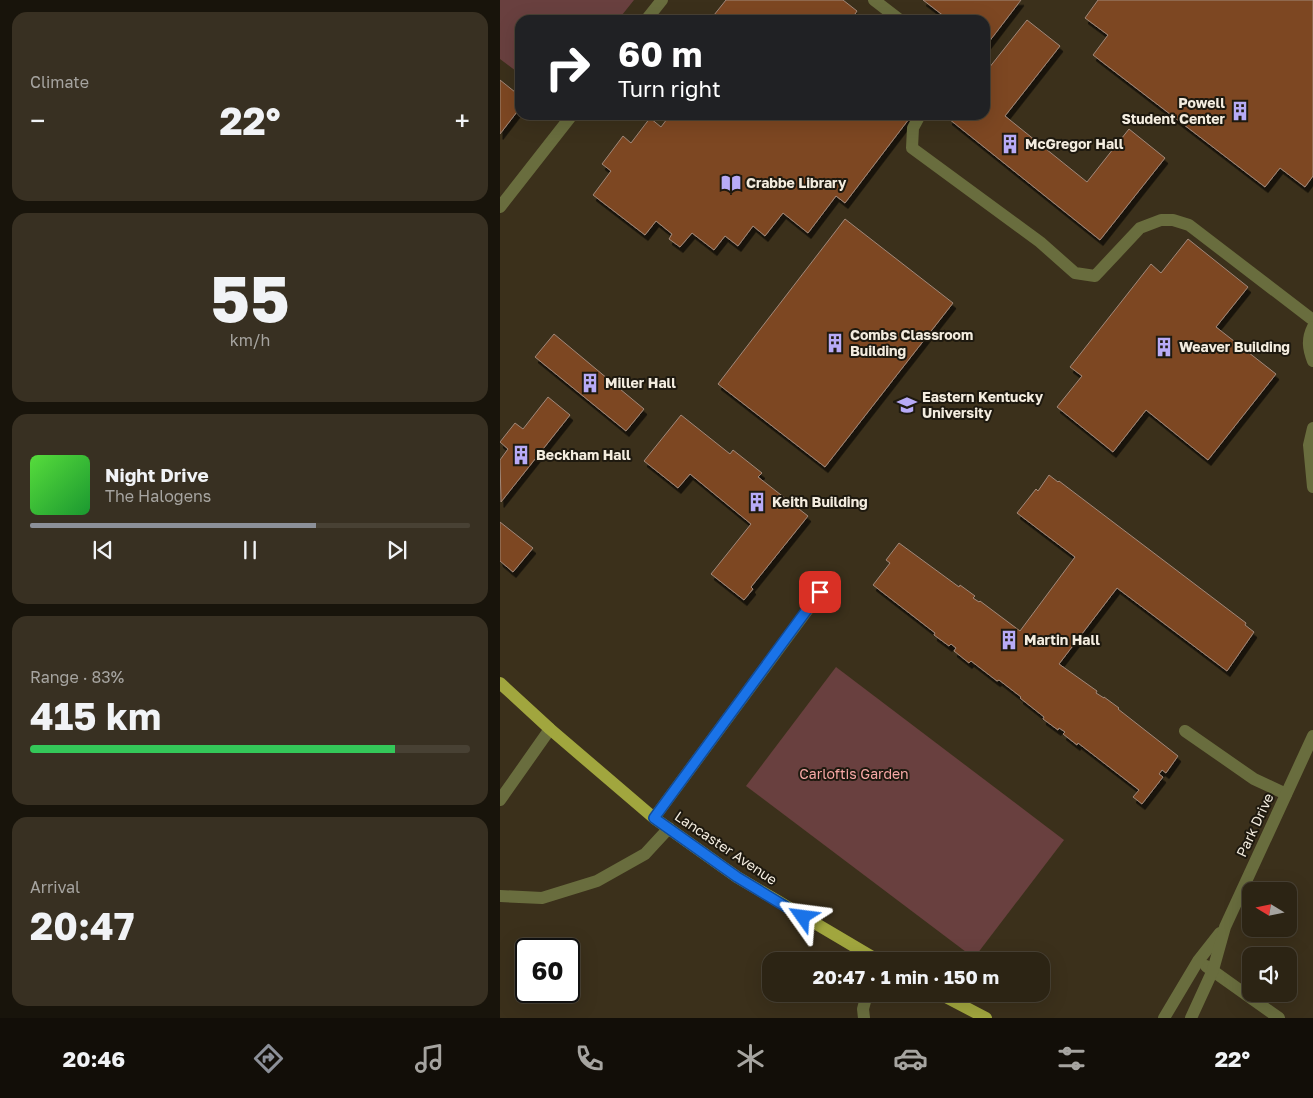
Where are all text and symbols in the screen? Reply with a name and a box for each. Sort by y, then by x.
text: 60 m [618,33,702,75]
icon: right [535,35,600,100]
text: Climate [30,72,89,92]
text: Turn right [618,75,721,102]
place label: Powell Student Center [1121,94,1226,127]
text: 22° [219,98,281,143]
building icon: Powell Student Center [1229,100,1251,122]
text: − [30,104,45,137]
text: + [455,104,470,137]
building icon: McGregor Hall [999,133,1021,155]
place label: McGregor Hall [1025,135,1124,152]
library icon: Crabbe Library [720,172,742,194]
place label: Crabbe Library [746,174,847,191]
text: 55 [210,258,290,336]
place label: Combs Classroom Building [850,326,973,359]
text: km/h [230,330,270,350]
building icon: Combs Classroom Building [824,332,846,354]
building icon: Weaver Building [1153,336,1175,358]
place label: Weaver Building [1179,338,1290,355]
building icon: Miller Hall [579,372,601,394]
place label: Miller Hall [605,374,676,391]
place label: Eastern Kentucky University [922,388,1044,421]
school or university icon: Eastern Kentucky University [896,394,918,416]
building icon: Beckham Hall [510,444,532,466]
place label: Beckham Hall [536,446,631,463]
text: Night Drive [105,463,209,486]
text: The Halogens [105,486,211,506]
building icon: Keith Building [746,491,768,513]
place label: Keith Building [772,493,868,510]
icon: previous [89,536,117,564]
icon: pause [236,536,264,564]
icon: next [383,536,411,564]
pin [799,571,841,613]
icon: arrive [806,578,834,606]
building icon: Martin Hall [998,629,1020,651]
place label: Martin Hall [1024,631,1100,648]
text: Range · 83% [30,667,124,687]
text: 415 km [30,693,161,738]
park label: Carloftis Garden [799,765,909,782]
street label: Park Drive [1232,790,1277,859]
street label: Lancaster Avenue [672,807,781,888]
text: Arrival [30,877,80,897]
north arrow [1242,882,1298,938]
map controls [1242,882,1297,1002]
position arrow [776,890,828,942]
text: 20:47 [30,903,135,948]
speed limit sign: 60 [515,938,580,1003]
button: sound [1242,947,1297,1002]
text: 20:47 · 1 min · 150 m [813,965,999,988]
icon: directions [251,1041,286,1076]
icon: music [412,1041,447,1076]
icon: phone [572,1041,607,1076]
icon: climate [733,1041,768,1076]
icon: car [893,1041,928,1076]
icon: filters [1054,1041,1089,1076]
text: 20:46 [63,1045,125,1072]
text: 22° [1215,1045,1250,1072]

